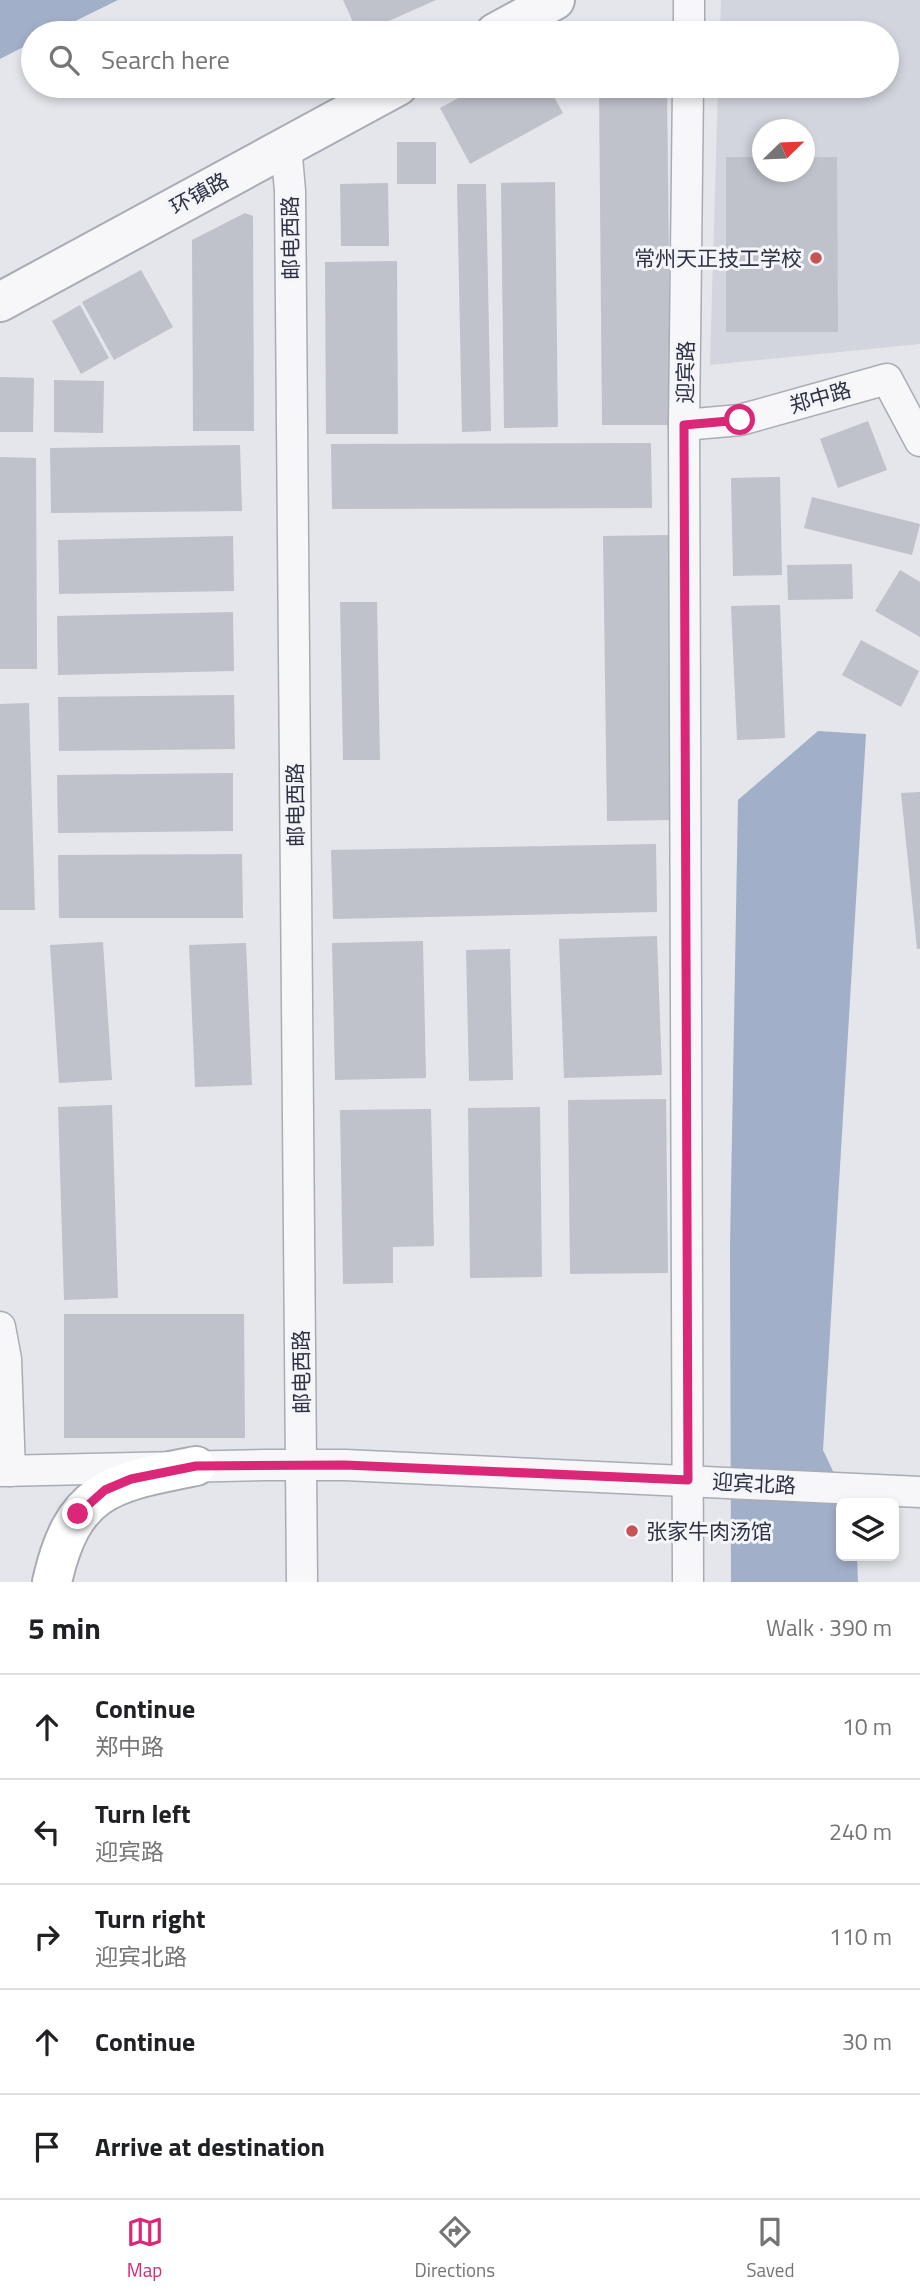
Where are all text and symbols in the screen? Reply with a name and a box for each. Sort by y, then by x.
search box [21,21,899,98]
text: Search here [101,40,230,79]
icon: search [45,41,83,79]
north arrow [752,119,815,182]
street label: 环镇路 [164,164,234,222]
street label: 邮电西路 [273,196,307,280]
place label: 常州天正技工学校 [634,242,802,274]
marker: 常州天正技工学校 [808,250,824,266]
street label: 迎宾路 [668,340,702,404]
street label: 郑中路 [785,373,855,421]
route start [724,404,755,435]
street label: 邮电西路 [278,763,312,847]
street label: 邮电西路 [284,1330,318,1414]
street label: 迎宾北路 [711,1465,797,1501]
route end [62,1498,93,1529]
map controls [836,1498,899,1561]
button: layers [836,1498,899,1561]
place label: 张家牛肉汤馆 [646,1515,772,1547]
marker: 张家牛肉汤馆 [624,1523,640,1539]
text: 5 min [28,1605,101,1651]
text: Walk · 390 m [766,1610,892,1645]
text: Continue [95,1689,195,1728]
icon: ahead [28,1708,66,1746]
text: 10 m [842,1709,892,1744]
text: 郑中路 [95,1729,164,1764]
text: Turn left [95,1794,190,1833]
icon: left [28,1813,66,1851]
text: 240 m [829,1814,892,1849]
text: 迎宾路 [95,1834,164,1869]
text: Turn right [95,1899,206,1938]
icon: right [28,1918,66,1956]
text: 110 m [829,1919,892,1954]
text: 迎宾北路 [95,1939,187,1974]
text: Continue [95,2022,195,2061]
icon: ahead [28,2023,66,2061]
text: 30 m [842,2024,892,2059]
text: Arrive at destination [95,2127,325,2166]
icon: arrive [28,2128,66,2166]
tab: Map [126,2213,164,2284]
tab: Directions [415,2213,495,2284]
tab: Saved [746,2213,794,2284]

